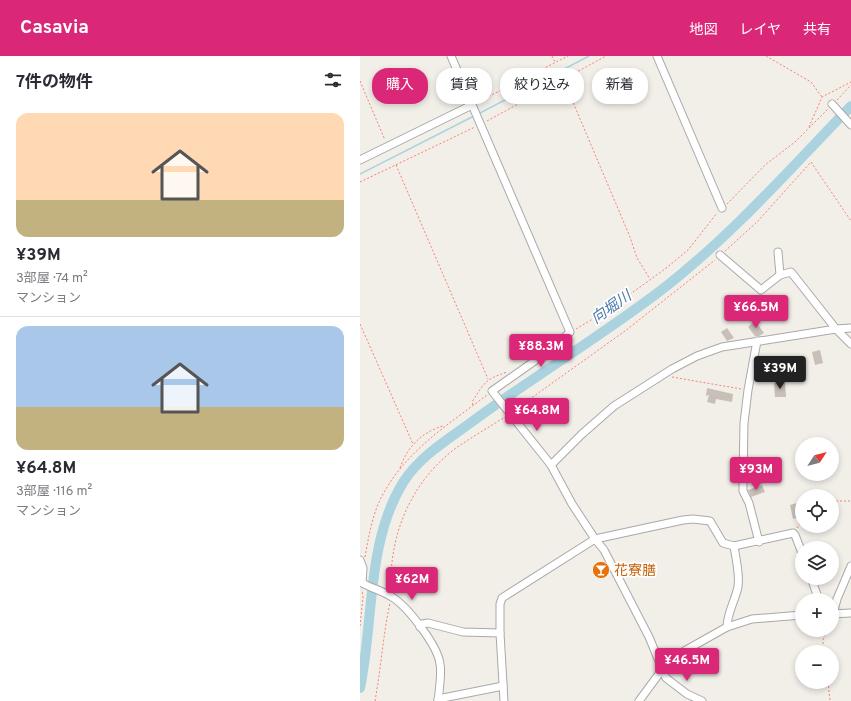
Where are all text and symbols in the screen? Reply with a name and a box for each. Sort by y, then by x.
text: Casavia [20,16,89,40]
text: 地図 [689,22,717,39]
text: レイヤ [739,22,781,39]
text: 共有 [803,22,831,39]
chip: 購入 [372,68,428,104]
chip: 賃貸 [436,68,492,104]
chip: 絞り込み [500,68,584,104]
chip: 新着 [592,68,648,104]
icon: filters [322,69,344,91]
text: 7件の物件 [16,72,93,94]
icon: home [144,139,216,211]
text: ¥39M [16,245,61,267]
text: 3部屋 · 74 m² [16,271,88,287]
water label: 向堀川 [588,286,637,329]
text: マンション [16,291,81,307]
pin: ¥66.5M [723,295,789,329]
text: ¥66.5M [733,300,779,316]
pin: ¥88.3M [508,334,574,368]
text: ¥88.3M [518,339,564,355]
icon: home [144,352,216,424]
pin: ¥39M [756,356,804,390]
text: ¥39M [763,361,797,377]
pin: ¥64.8M [504,398,570,432]
text: ¥64.8M [514,403,560,419]
north arrow [795,437,839,481]
map controls [795,437,839,689]
pin: ¥93M [732,457,780,491]
text: ¥64.8M [16,458,76,480]
text: ¥93M [739,462,773,478]
text: 3部屋 · 116 m² [16,484,92,500]
button: locate [795,489,839,533]
text: マンション [16,504,81,520]
button: layers [795,541,839,585]
bar icon: 花寮膳 [591,560,611,580]
place label: 花寮膳 [614,563,656,580]
pin: ¥62M [388,567,436,601]
text: ¥62M [395,572,429,588]
button: + [795,593,839,637]
button: − [795,645,839,689]
pin: ¥46.5M [654,648,720,682]
text: ¥46.5M [664,653,710,669]

